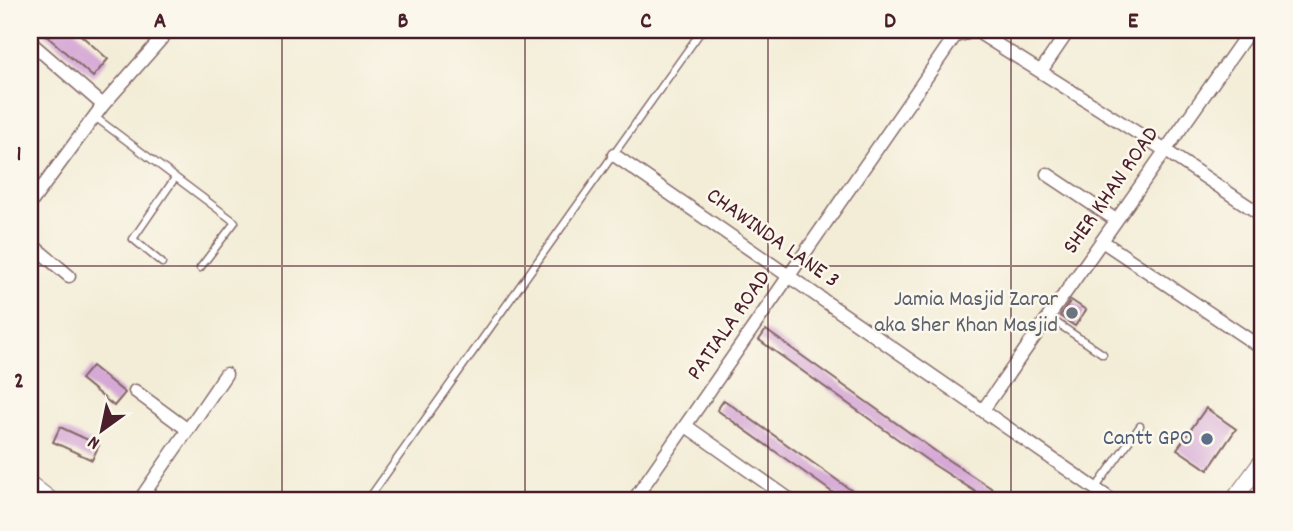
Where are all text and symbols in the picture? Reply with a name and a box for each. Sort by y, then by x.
text: A [154,6,166,39]
text: B [398,6,409,39]
text: C [640,6,652,39]
text: D [884,6,896,39]
text: E [1128,6,1139,39]
street label: SHER KHAN ROAD [1056,120,1168,262]
text: 1 [16,139,22,172]
street label: CHAWINDA LANE 3 [699,181,845,297]
street label: PATIALA ROAD [680,264,780,388]
place label: Jamia Masjid Zarar aka Sher Khan Masjid [874,284,1058,343]
marker: Jamia Masjid Zarar aka Sher Khan Masjid [1064,305,1080,321]
text: 2 [14,366,24,399]
north arrow [66,394,136,464]
place label: Cantt GPO [1103,423,1193,456]
text: N [83,427,106,455]
marker: Cantt GPO [1199,431,1215,447]

